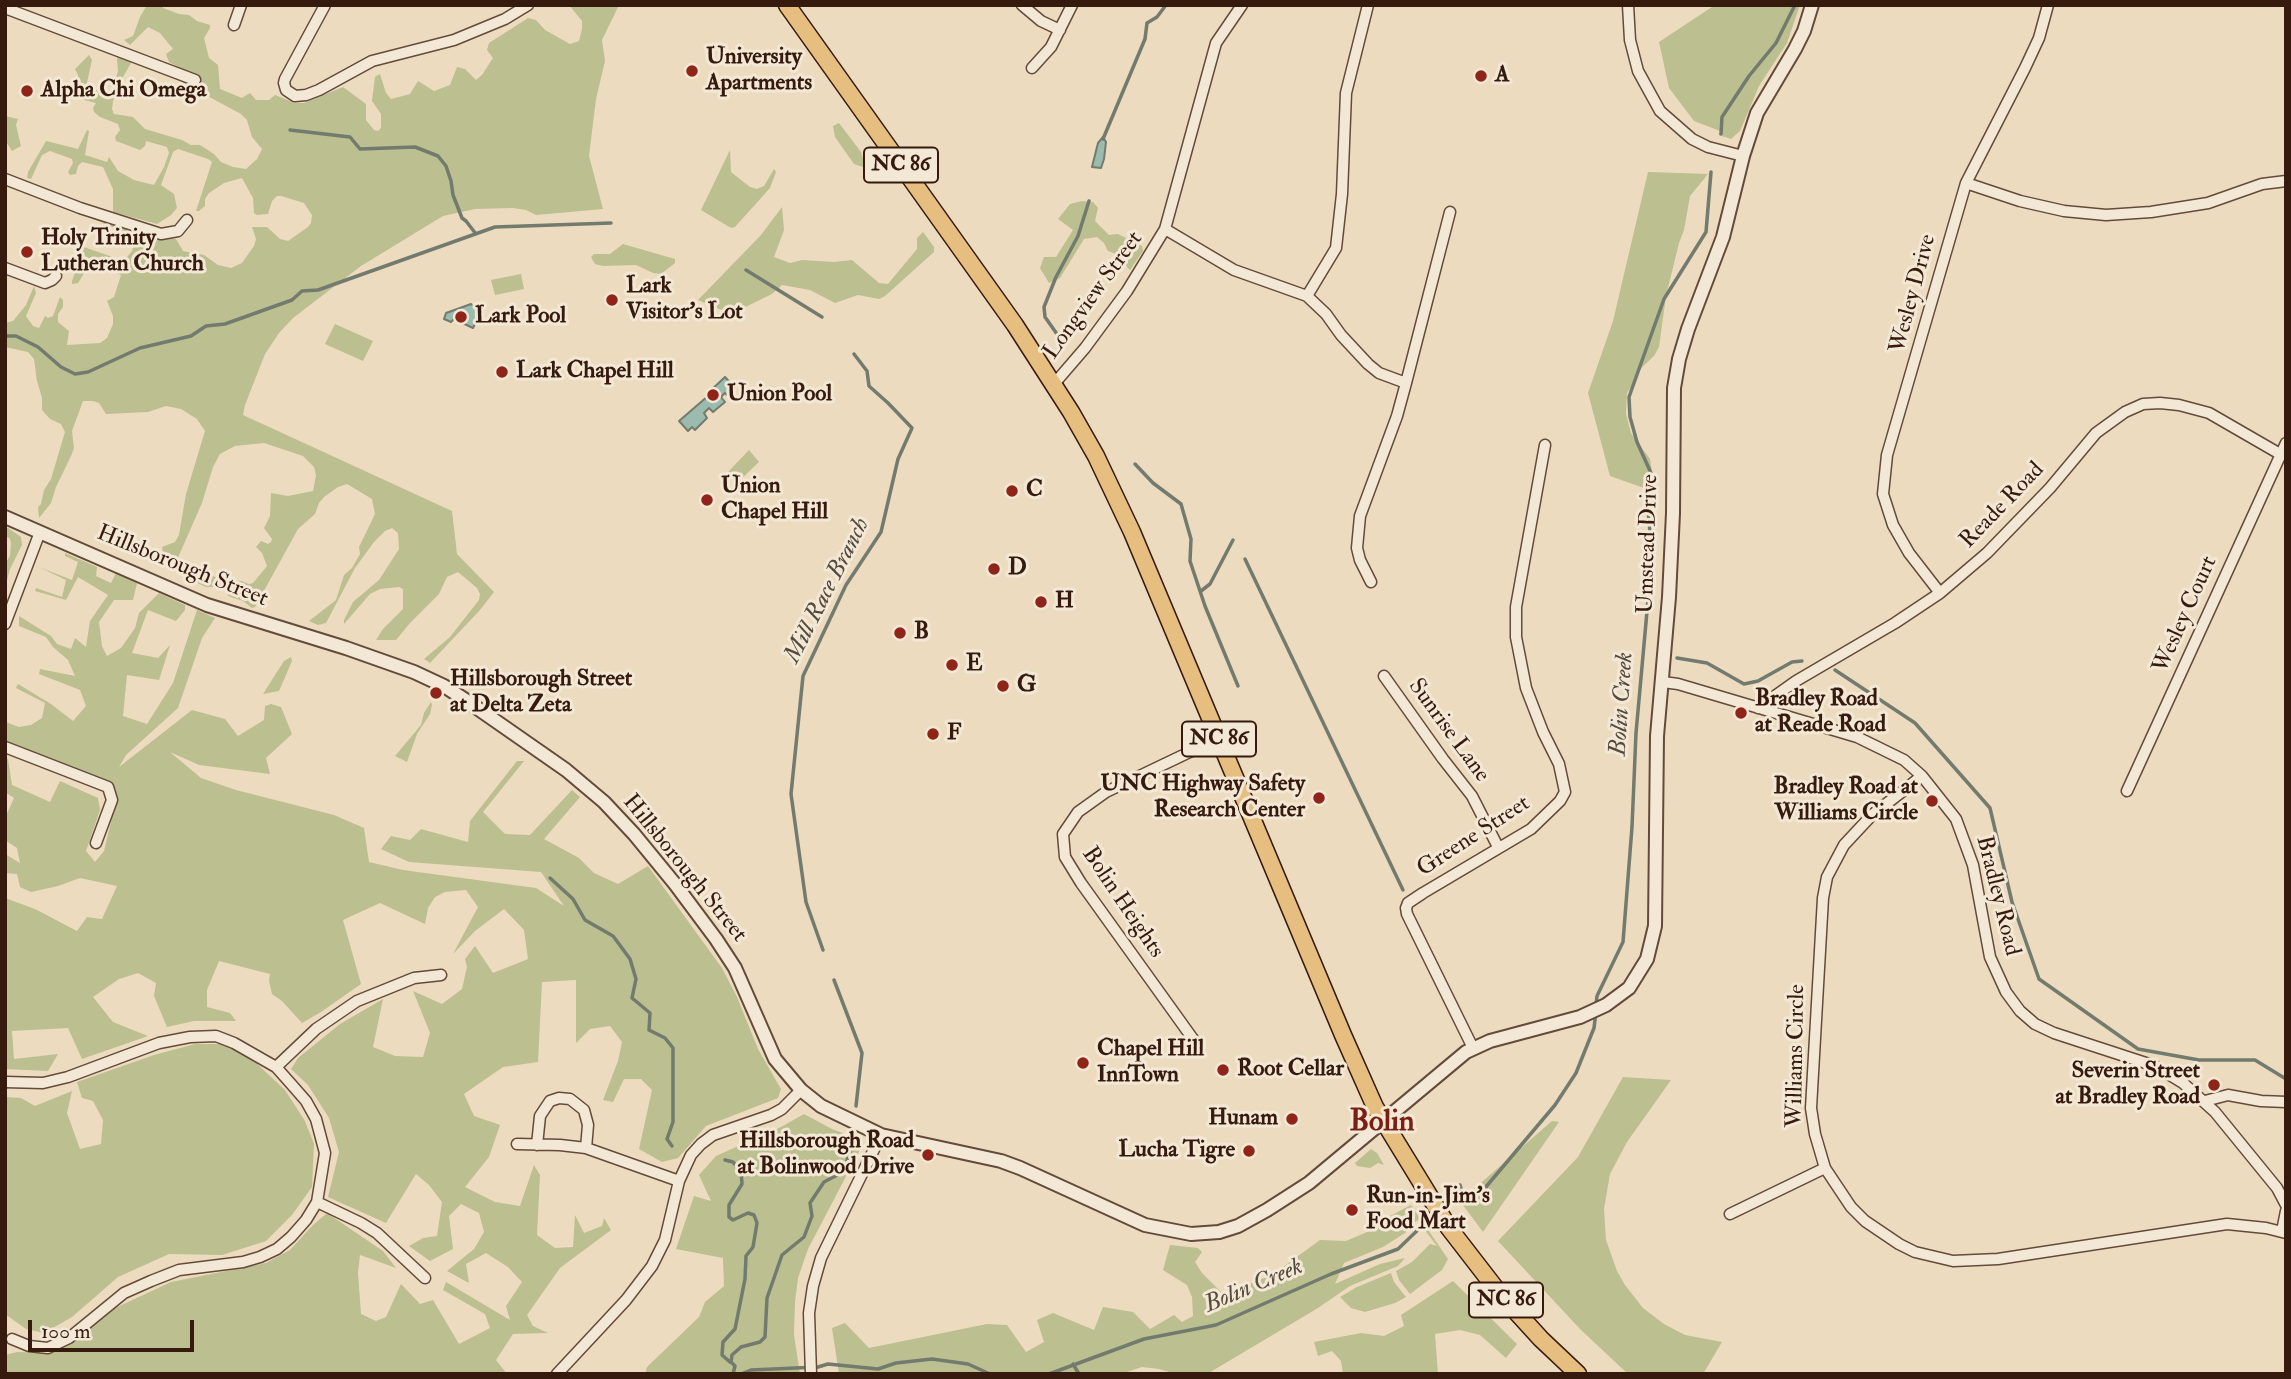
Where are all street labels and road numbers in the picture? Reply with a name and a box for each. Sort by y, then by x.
road number: NC 86 [864,148,938,182]
street label: Longview Street [1038,227,1150,365]
street label: Wesley Drive [1885,232,1943,356]
street label: Reade Road [1955,457,2051,555]
street label: Umstead Drive [1633,474,1665,614]
street label: Hillsborough Street [92,520,272,614]
street label: Wesley Court [2148,552,2224,678]
street label: Sunrise Lane [1401,674,1495,788]
road number: NC 86 [1182,722,1256,756]
street label: Hillsborough Street [616,790,752,948]
street label: Greene Street [1412,790,1536,884]
street label: Bradley Road [1969,833,2025,959]
street label: Bolin Heights [1075,842,1169,964]
street label: Williams Circle [1782,984,1812,1128]
road number: NC 86 [1469,1282,1543,1318]

